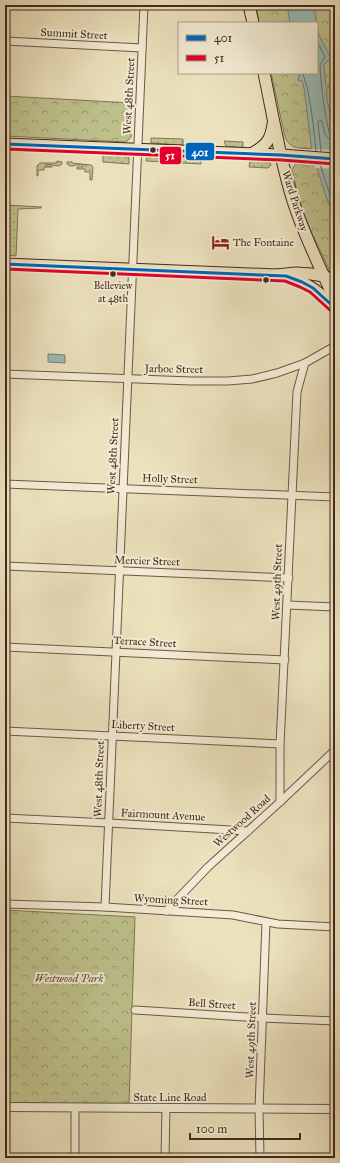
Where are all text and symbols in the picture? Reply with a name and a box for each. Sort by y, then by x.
legend [178,22,318,74]
street label: Summit Street [40,26,108,42]
text: 401 [214,31,233,45]
text: 51 [214,51,225,65]
street label: West 48th Street [121,57,137,135]
line badge: 401 [185,142,215,161]
unlabelled marker [148,145,158,155]
line badge: 51 [159,146,182,165]
text: 401 [192,146,209,160]
text: 51 [165,149,175,162]
street label: Ward Parkway [279,169,311,234]
hotel icon: The Fontaine [210,232,230,252]
place label: The Fontaine [233,236,295,249]
marker: Belleview at 48th [108,269,118,279]
unlabelled marker [261,275,271,285]
place label: Belleview at 48th [94,280,133,305]
street label: Jarboe Street [144,362,203,377]
street label: West 48th Street [105,417,121,495]
street label: Holly Street [142,472,198,486]
street label: West 49th Street [269,543,285,621]
street label: Mercier Street [114,553,180,569]
street label: Terrace Street [113,634,177,650]
street label: Liberty Street [111,718,175,734]
street label: West 48th Street [91,740,107,817]
street label: Westwood Road [211,792,274,850]
street label: Fairmount Avenue [120,806,206,824]
street label: Wyoming Street [134,892,208,908]
park label: Westwood Park [35,972,103,985]
street label: Bell Street [188,996,236,1012]
street label: West 49th Street [243,1001,259,1079]
street label: State Line Road [133,1091,207,1104]
scale bar [190,1115,300,1141]
text: 100 m [196,1122,227,1136]

